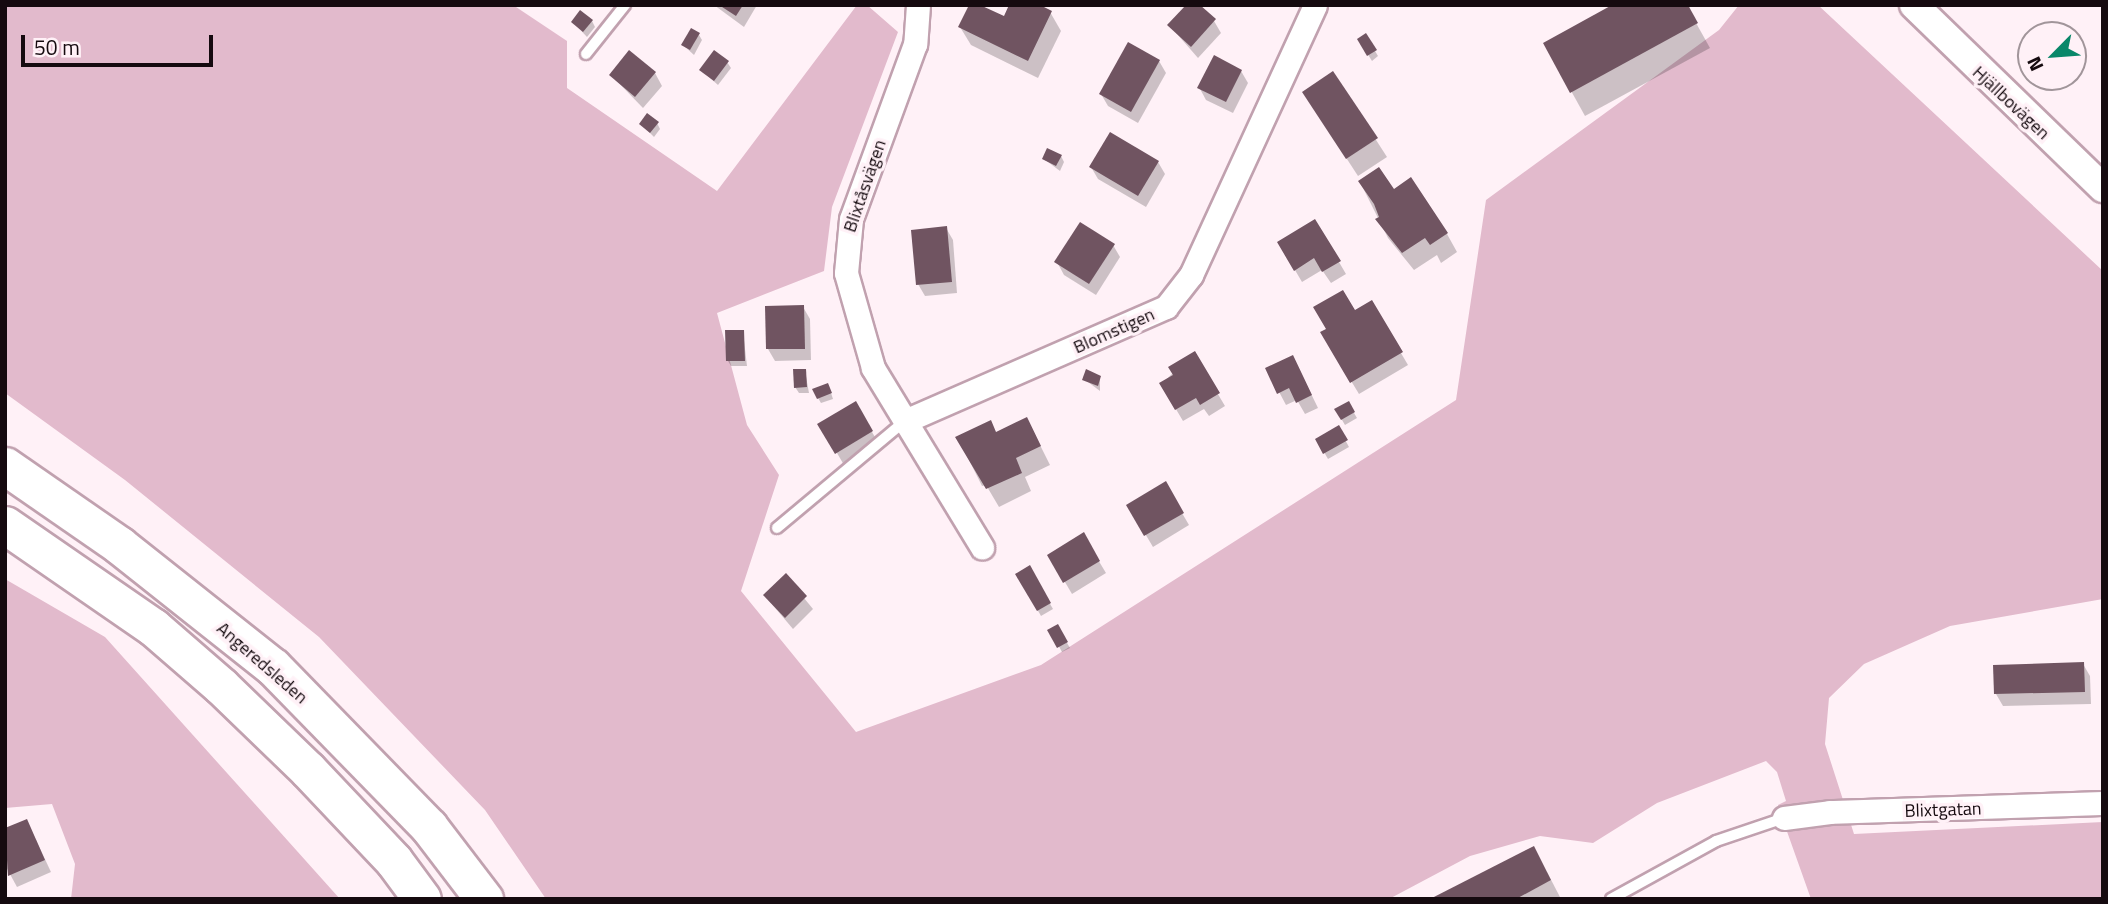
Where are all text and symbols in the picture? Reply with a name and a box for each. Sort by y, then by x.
scale bar [24,21,217,65]
north arrow [2017,21,2087,91]
text: 50 m [34,31,80,63]
text: N [2018,52,2050,76]
street label: Hjällbovägen [1968,62,2054,144]
street label: Blixtåsvägen [839,137,891,235]
street label: Blomstigen [1070,304,1158,358]
street label: Angeredsleden [212,618,312,708]
street label: Blixtgatan [1904,798,1982,822]

